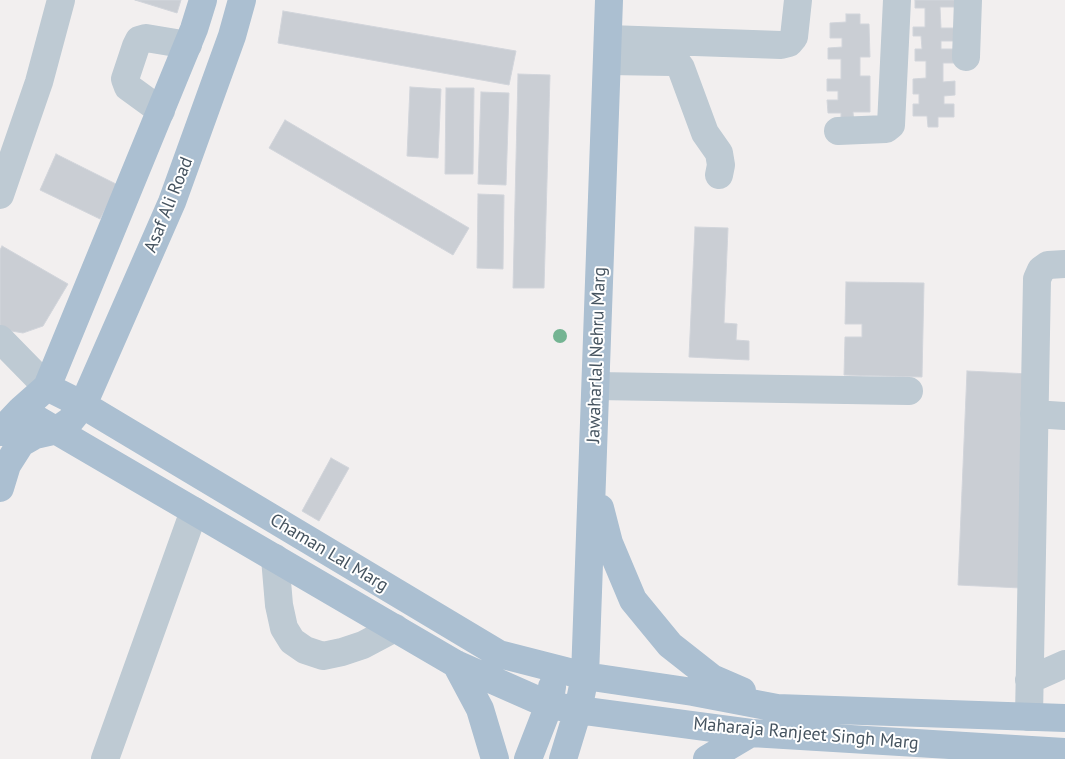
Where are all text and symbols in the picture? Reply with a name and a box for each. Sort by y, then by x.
street label: Asaf Ali Road [140,154,198,256]
street label: Jawaharlal Nehru Marg [583,267,611,443]
street label: Chaman Lal Marg [266,509,392,597]
street label: Maharaja Ranjeet Singh Marg [692,713,920,755]

